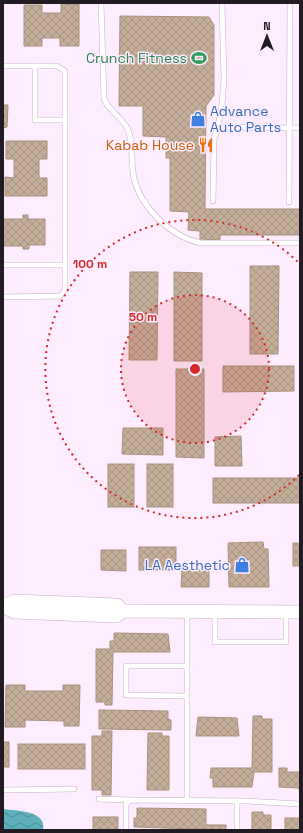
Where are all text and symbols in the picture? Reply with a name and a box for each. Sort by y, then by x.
north arrow [247,16,287,56]
text: N [263,19,271,33]
place label: Crunch Fitness [86,49,187,67]
sports icon: Crunch Fitness [190,49,208,67]
place label: Advance Auto Parts [210,102,281,136]
shop icon: Advance Auto Parts [189,110,207,128]
place label: Kabab House [106,136,194,154]
restaurant icon: Kabab House [197,136,215,154]
text: 100 m [73,256,107,272]
text: 50 m [129,309,157,325]
centre of rings [188,362,202,376]
place label: LA Aesthetic [145,556,230,574]
shop icon: LA Aesthetic [233,556,251,574]

